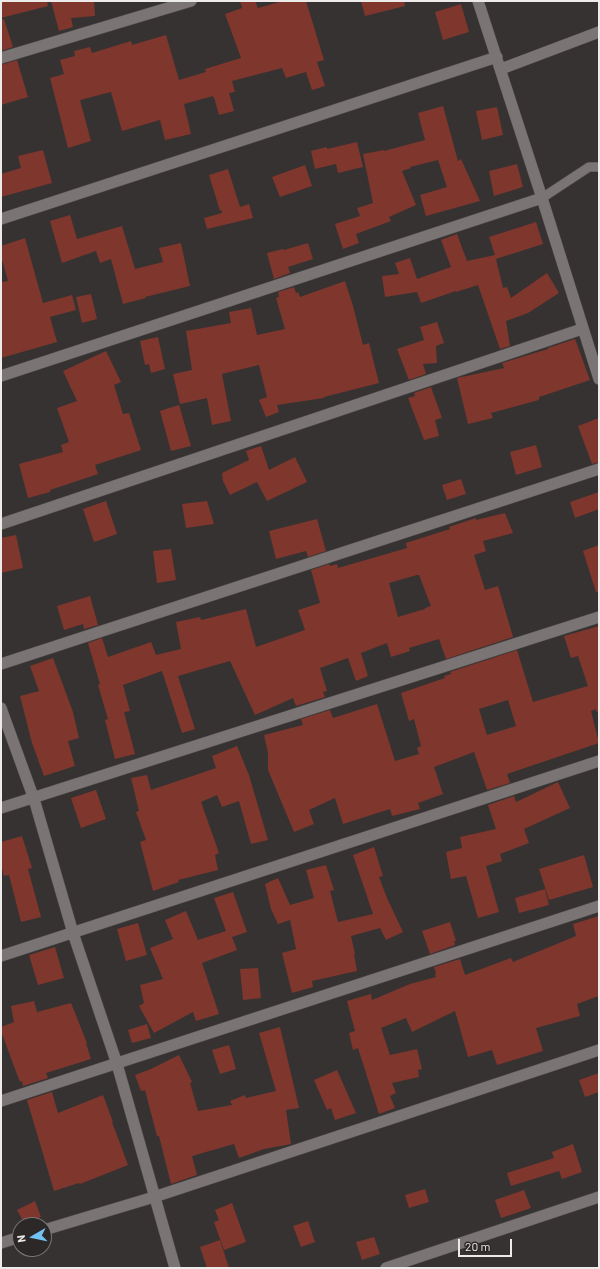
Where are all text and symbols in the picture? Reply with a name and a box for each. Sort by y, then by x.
north arrow [12,1217,52,1257]
scale bar [460,1231,514,1257]
text: N [14,1234,28,1243]
text: 20 m [465,1239,491,1253]

